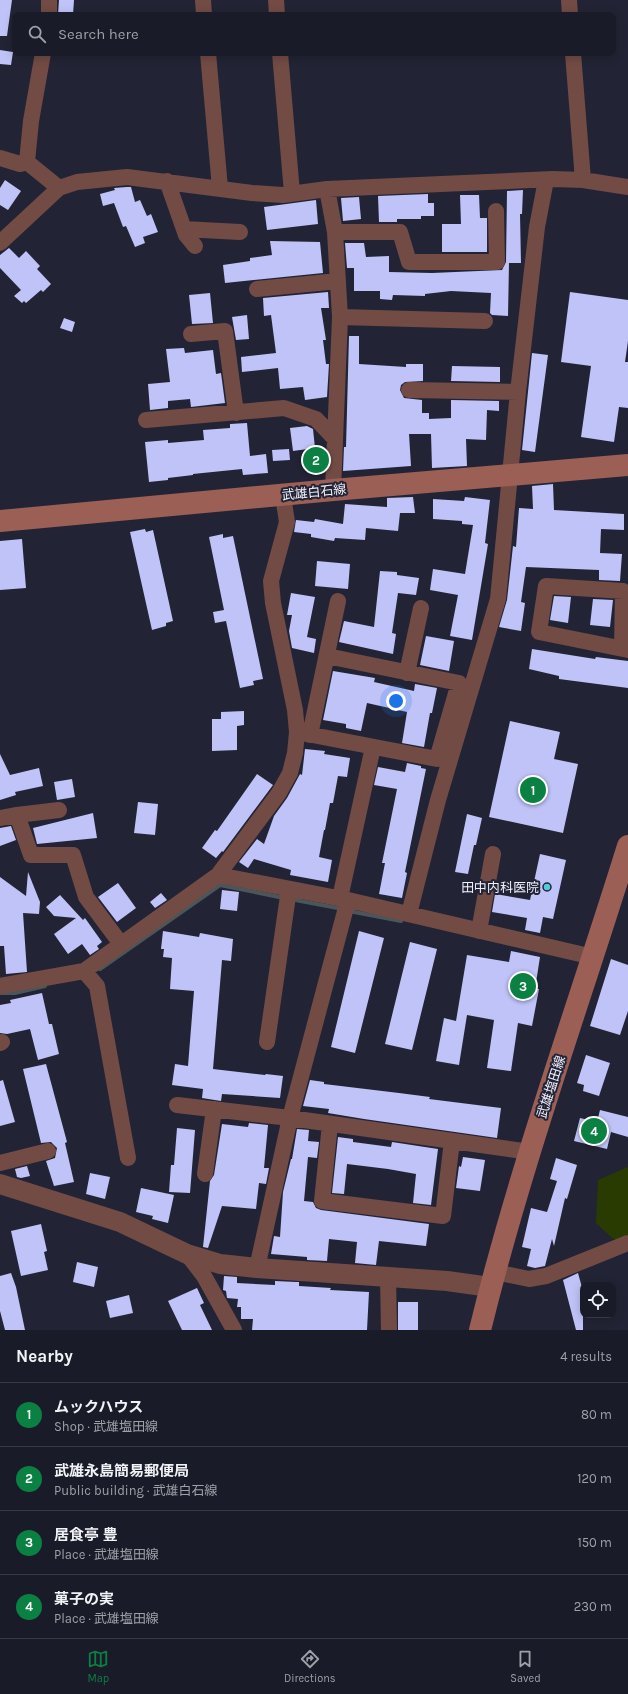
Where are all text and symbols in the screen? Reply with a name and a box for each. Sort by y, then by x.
search box [12,12,616,56]
icon: search [26,23,48,45]
text: Search here [58,25,139,43]
pin: 2 [303,445,329,475]
street label: 武雄白石線 [281,481,347,503]
your location [386,691,406,711]
pin: 1 [520,775,546,805]
place label: 田中内科医院 [461,880,539,895]
marker: 田中内科医院 [542,882,552,892]
pin: 3 [510,971,536,1001]
street label: 武雄塩田線 [534,1054,568,1120]
pin: 4 [581,1116,607,1146]
map controls [580,1282,616,1318]
button: locate [580,1282,616,1318]
text: Nearby [16,1346,73,1366]
text: 4 results [560,1349,612,1364]
text: ムックハウス [54,1398,143,1416]
text: 1 [27,1407,31,1422]
text: 80 m [581,1407,612,1422]
text: Shop · 武雄塩田線 [54,1419,158,1434]
text: 武雄永島簡易郵便局 [54,1462,189,1480]
text: 2 [25,1471,33,1486]
text: 120 m [577,1471,612,1486]
text: Public building · 武雄白石線 [54,1483,217,1498]
text: 居食亭 豊 [54,1526,118,1544]
text: 3 [25,1535,33,1550]
text: 150 m [577,1535,612,1550]
text: Place · 武雄塩田線 [54,1547,159,1562]
text: 菓子の実 [54,1590,114,1608]
text: 4 [25,1599,33,1614]
text: 230 m [574,1599,612,1614]
text: Place · 武雄塩田線 [54,1611,159,1626]
tab: Map [87,1648,109,1685]
tab: Directions [284,1648,336,1685]
tab: Saved [510,1648,541,1685]

